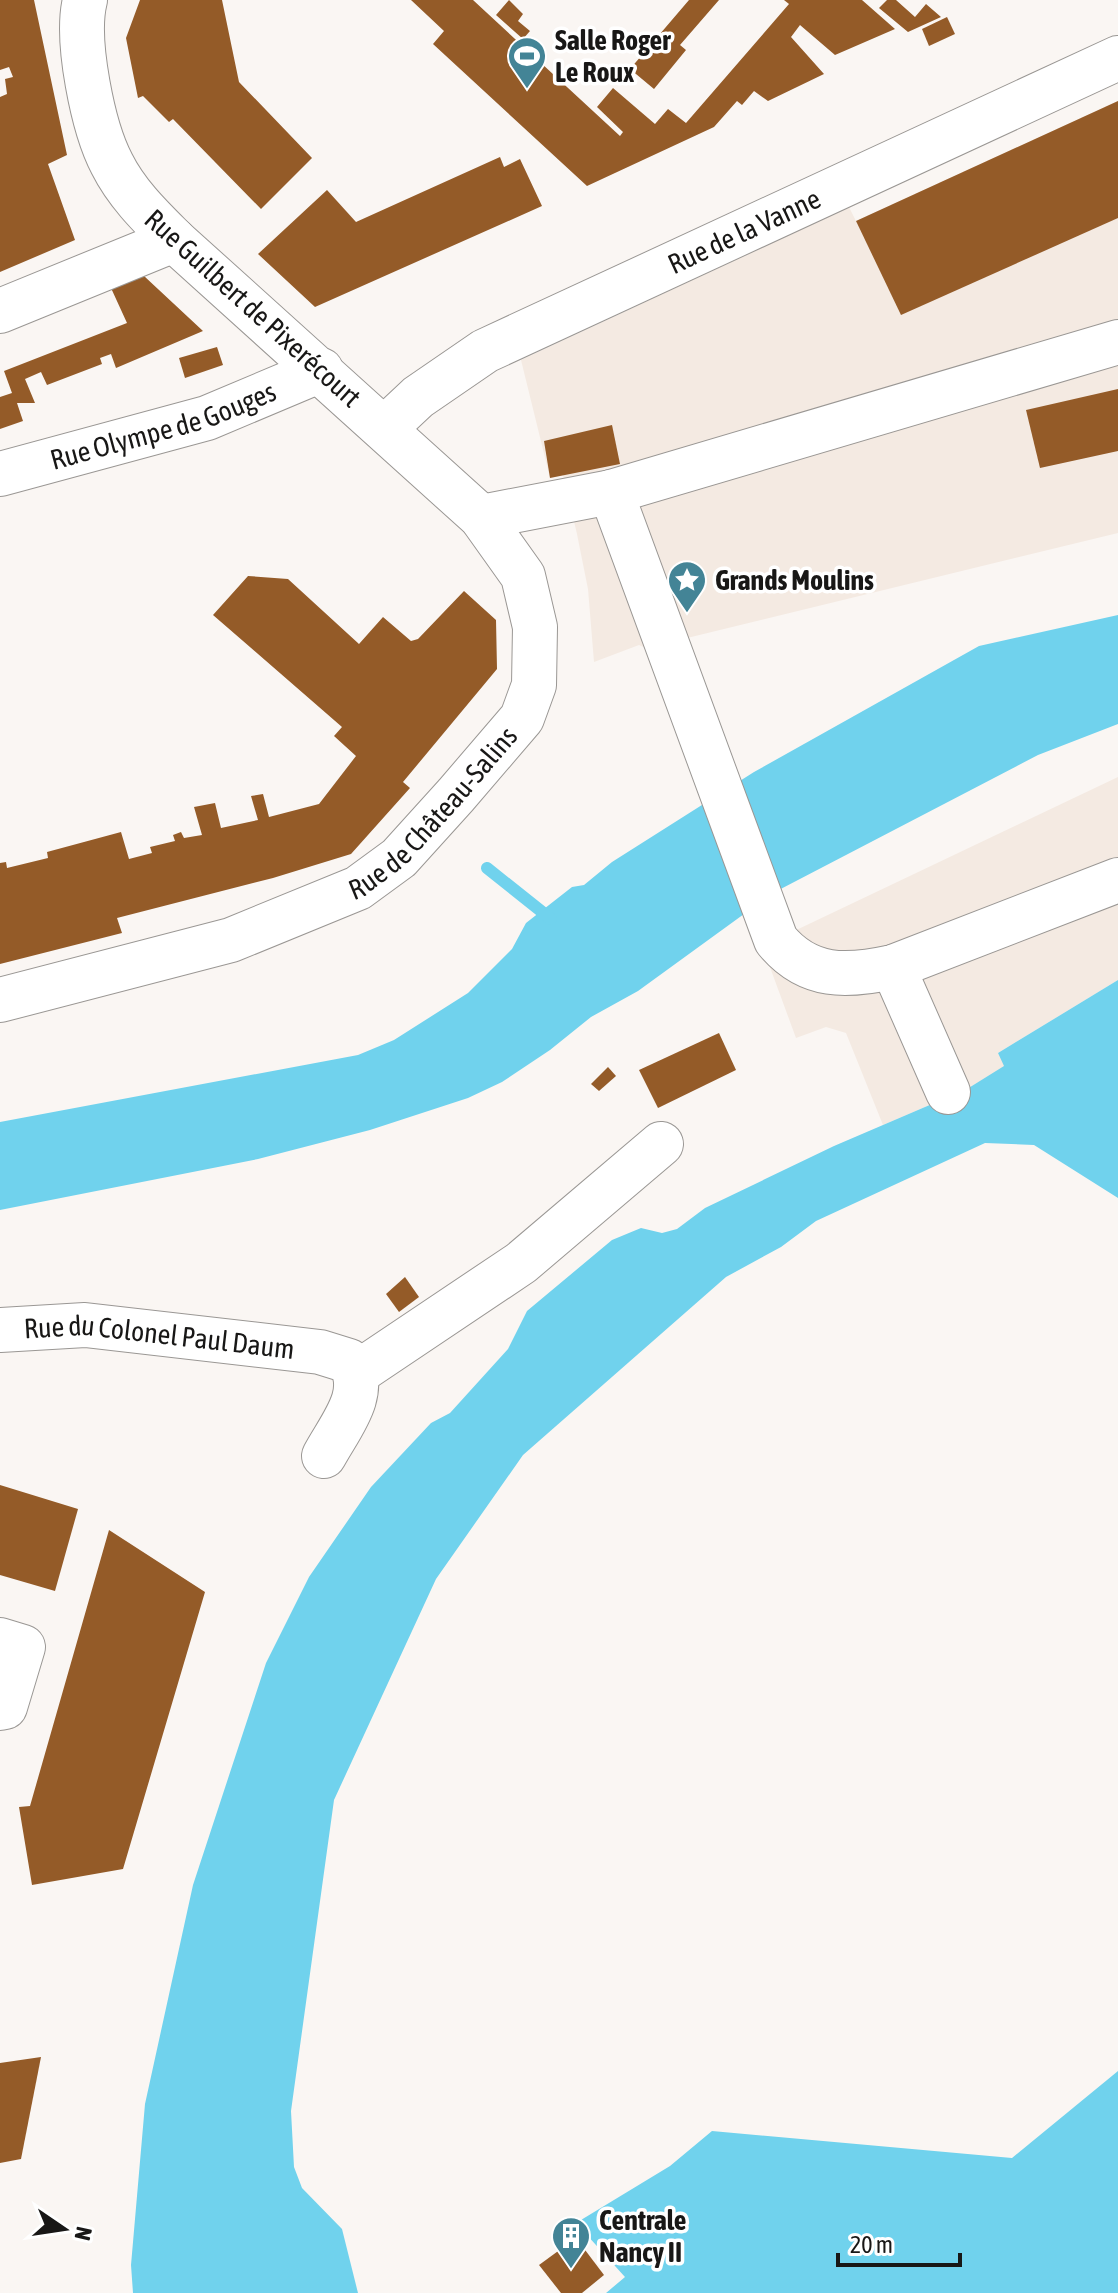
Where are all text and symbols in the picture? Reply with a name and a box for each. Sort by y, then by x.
place label: Salle Roger Le Roux [555,24,671,88]
sports icon: Salle Roger Le Roux [506,35,548,90]
street label: Rue de la Vanne [663,182,825,280]
street label: Rue Guilbert de Pixerécourt [139,203,367,413]
street label: Rue Olympe de Gouges [47,375,280,476]
place icon: Grands Moulins [666,559,708,614]
place label: Grands Moulins [715,564,874,596]
street label: Rue de Château-Salins [344,720,524,906]
street label: Rue du Colonel Paul Daum [23,1309,296,1365]
north arrow [24,2189,104,2269]
place label: Centrale Nancy II [599,2204,687,2268]
building icon: Centrale Nancy II [550,2215,592,2270]
scale bar [838,2217,960,2267]
text: N [69,2224,98,2243]
text: 20 m [850,2231,893,2258]

